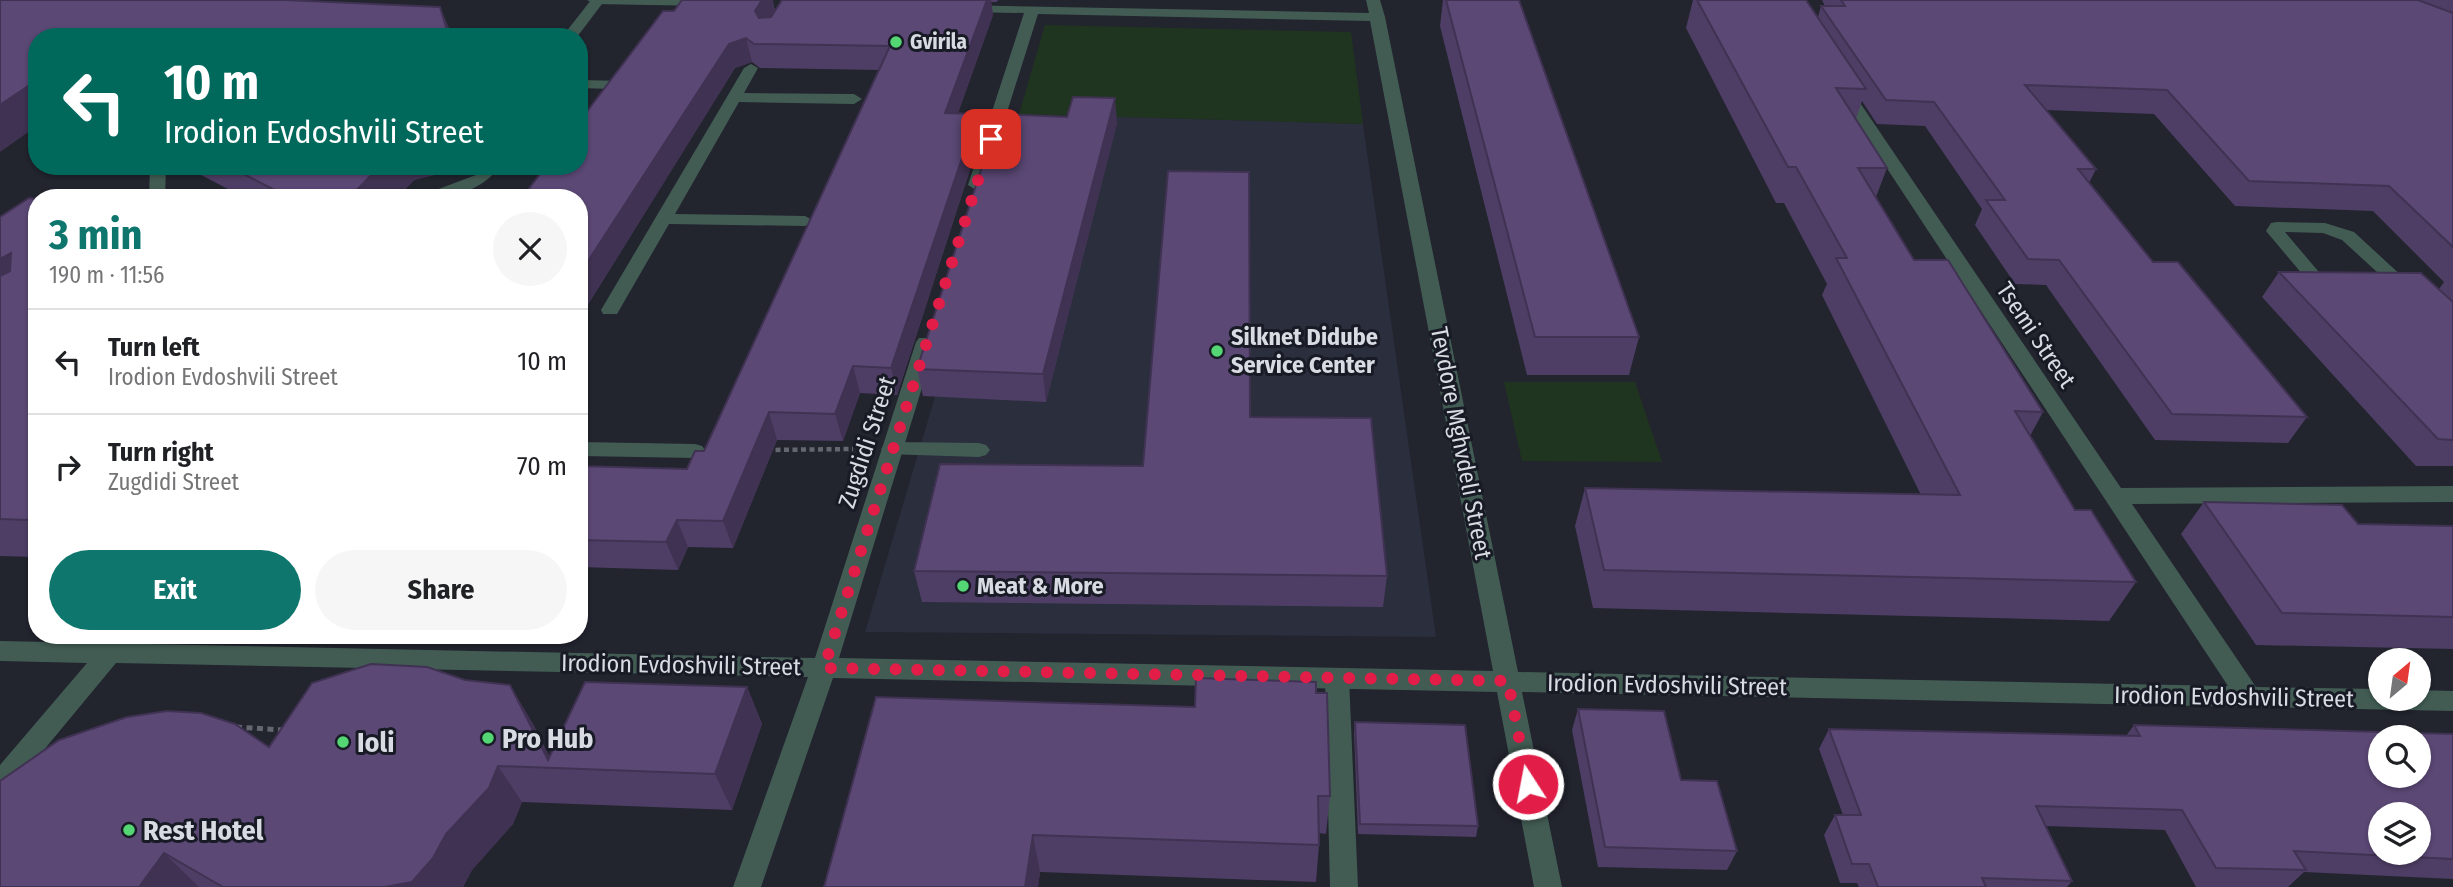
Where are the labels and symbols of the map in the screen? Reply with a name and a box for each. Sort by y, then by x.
place label: Gvirila [910,29,967,55]
marker: Gvirila [888,34,904,50]
pin [961,109,1021,169]
street label: Tsemi Street [1991,277,2082,393]
place label: Silknet Didube Service Center [1231,323,1378,379]
street label: Tevdore Mghvdeli Street [1425,324,1497,562]
marker: Silknet Didube Service Center [1209,343,1225,359]
street label: Zugdidi Street [833,372,901,511]
place label: Meat & More [977,572,1104,600]
marker: Meat & More [955,578,971,594]
north arrow [2368,648,2431,710]
street label: Irodion Evdoshvili Street [561,649,801,681]
street label: Irodion Evdoshvili Street [1547,669,1787,701]
street label: Irodion Evdoshvili Street [2114,681,2354,713]
place label: Pro Hub [502,722,594,755]
place label: Ioli [357,726,394,759]
marker: Pro Hub [480,730,496,746]
marker: Ioli [335,734,351,750]
position arrow [1491,747,1565,821]
place label: Rest Hotel [143,814,264,847]
marker: Rest Hotel [121,822,137,838]

